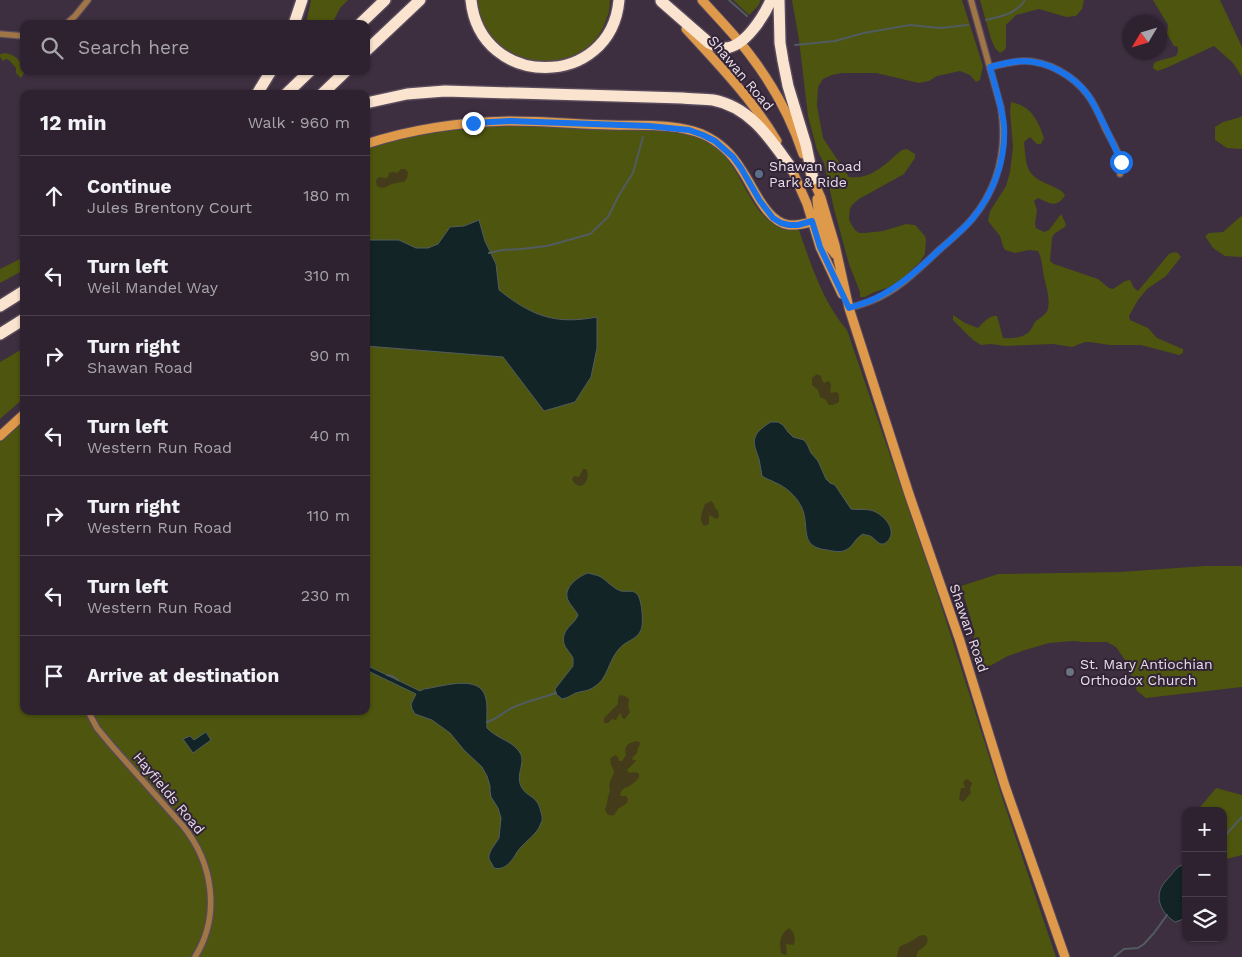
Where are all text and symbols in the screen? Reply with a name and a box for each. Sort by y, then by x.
north arrow [1122,15,1167,60]
search box [20,20,370,75]
street label: Shawan Road [705,32,777,114]
icon: search [38,34,66,62]
text: Search here [78,36,189,59]
text: 12 min [40,110,106,135]
route end [462,112,485,135]
text: Walk · 960 m [248,113,350,132]
route start [1110,151,1133,174]
place label: Shawan Road Park & Ride [769,158,862,190]
marker: Shawan Road Park & Ride [753,168,765,180]
text: Continue [87,175,171,198]
icon: ahead [40,182,68,210]
text: 180 m [303,186,350,205]
text: Jules Brentony Court [87,198,252,217]
text: Turn left [87,255,168,278]
icon: left [40,262,68,290]
text: 310 m [304,266,350,285]
text: Weil Mandel Way [87,278,218,297]
text: Turn right [87,335,180,358]
icon: right [40,342,68,370]
text: 90 m [309,346,350,365]
text: Shawan Road [87,358,193,377]
text: Turn left [87,415,168,438]
icon: left [40,422,68,450]
text: 40 m [310,426,350,445]
text: Western Run Road [87,438,232,457]
text: Turn right [87,495,180,518]
icon: right [40,502,68,530]
text: 110 m [307,506,350,525]
text: Western Run Road [87,518,232,537]
text: Turn left [87,575,168,598]
icon: left [40,582,68,610]
street label: Shawan Road [946,582,992,674]
text: 230 m [301,586,350,605]
text: Western Run Road [87,598,232,617]
place label: St. Mary Antiochian Orthodox Church [1080,656,1213,688]
icon: arrive [40,662,68,690]
text: Arrive at destination [87,664,279,687]
marker: St. Mary Antiochian Orthodox Church [1064,666,1076,678]
street label: Hayfields Road [130,749,208,837]
map controls [1182,807,1227,942]
button: + [1182,807,1227,852]
button: − [1182,852,1227,897]
button: layers [1182,897,1227,942]

